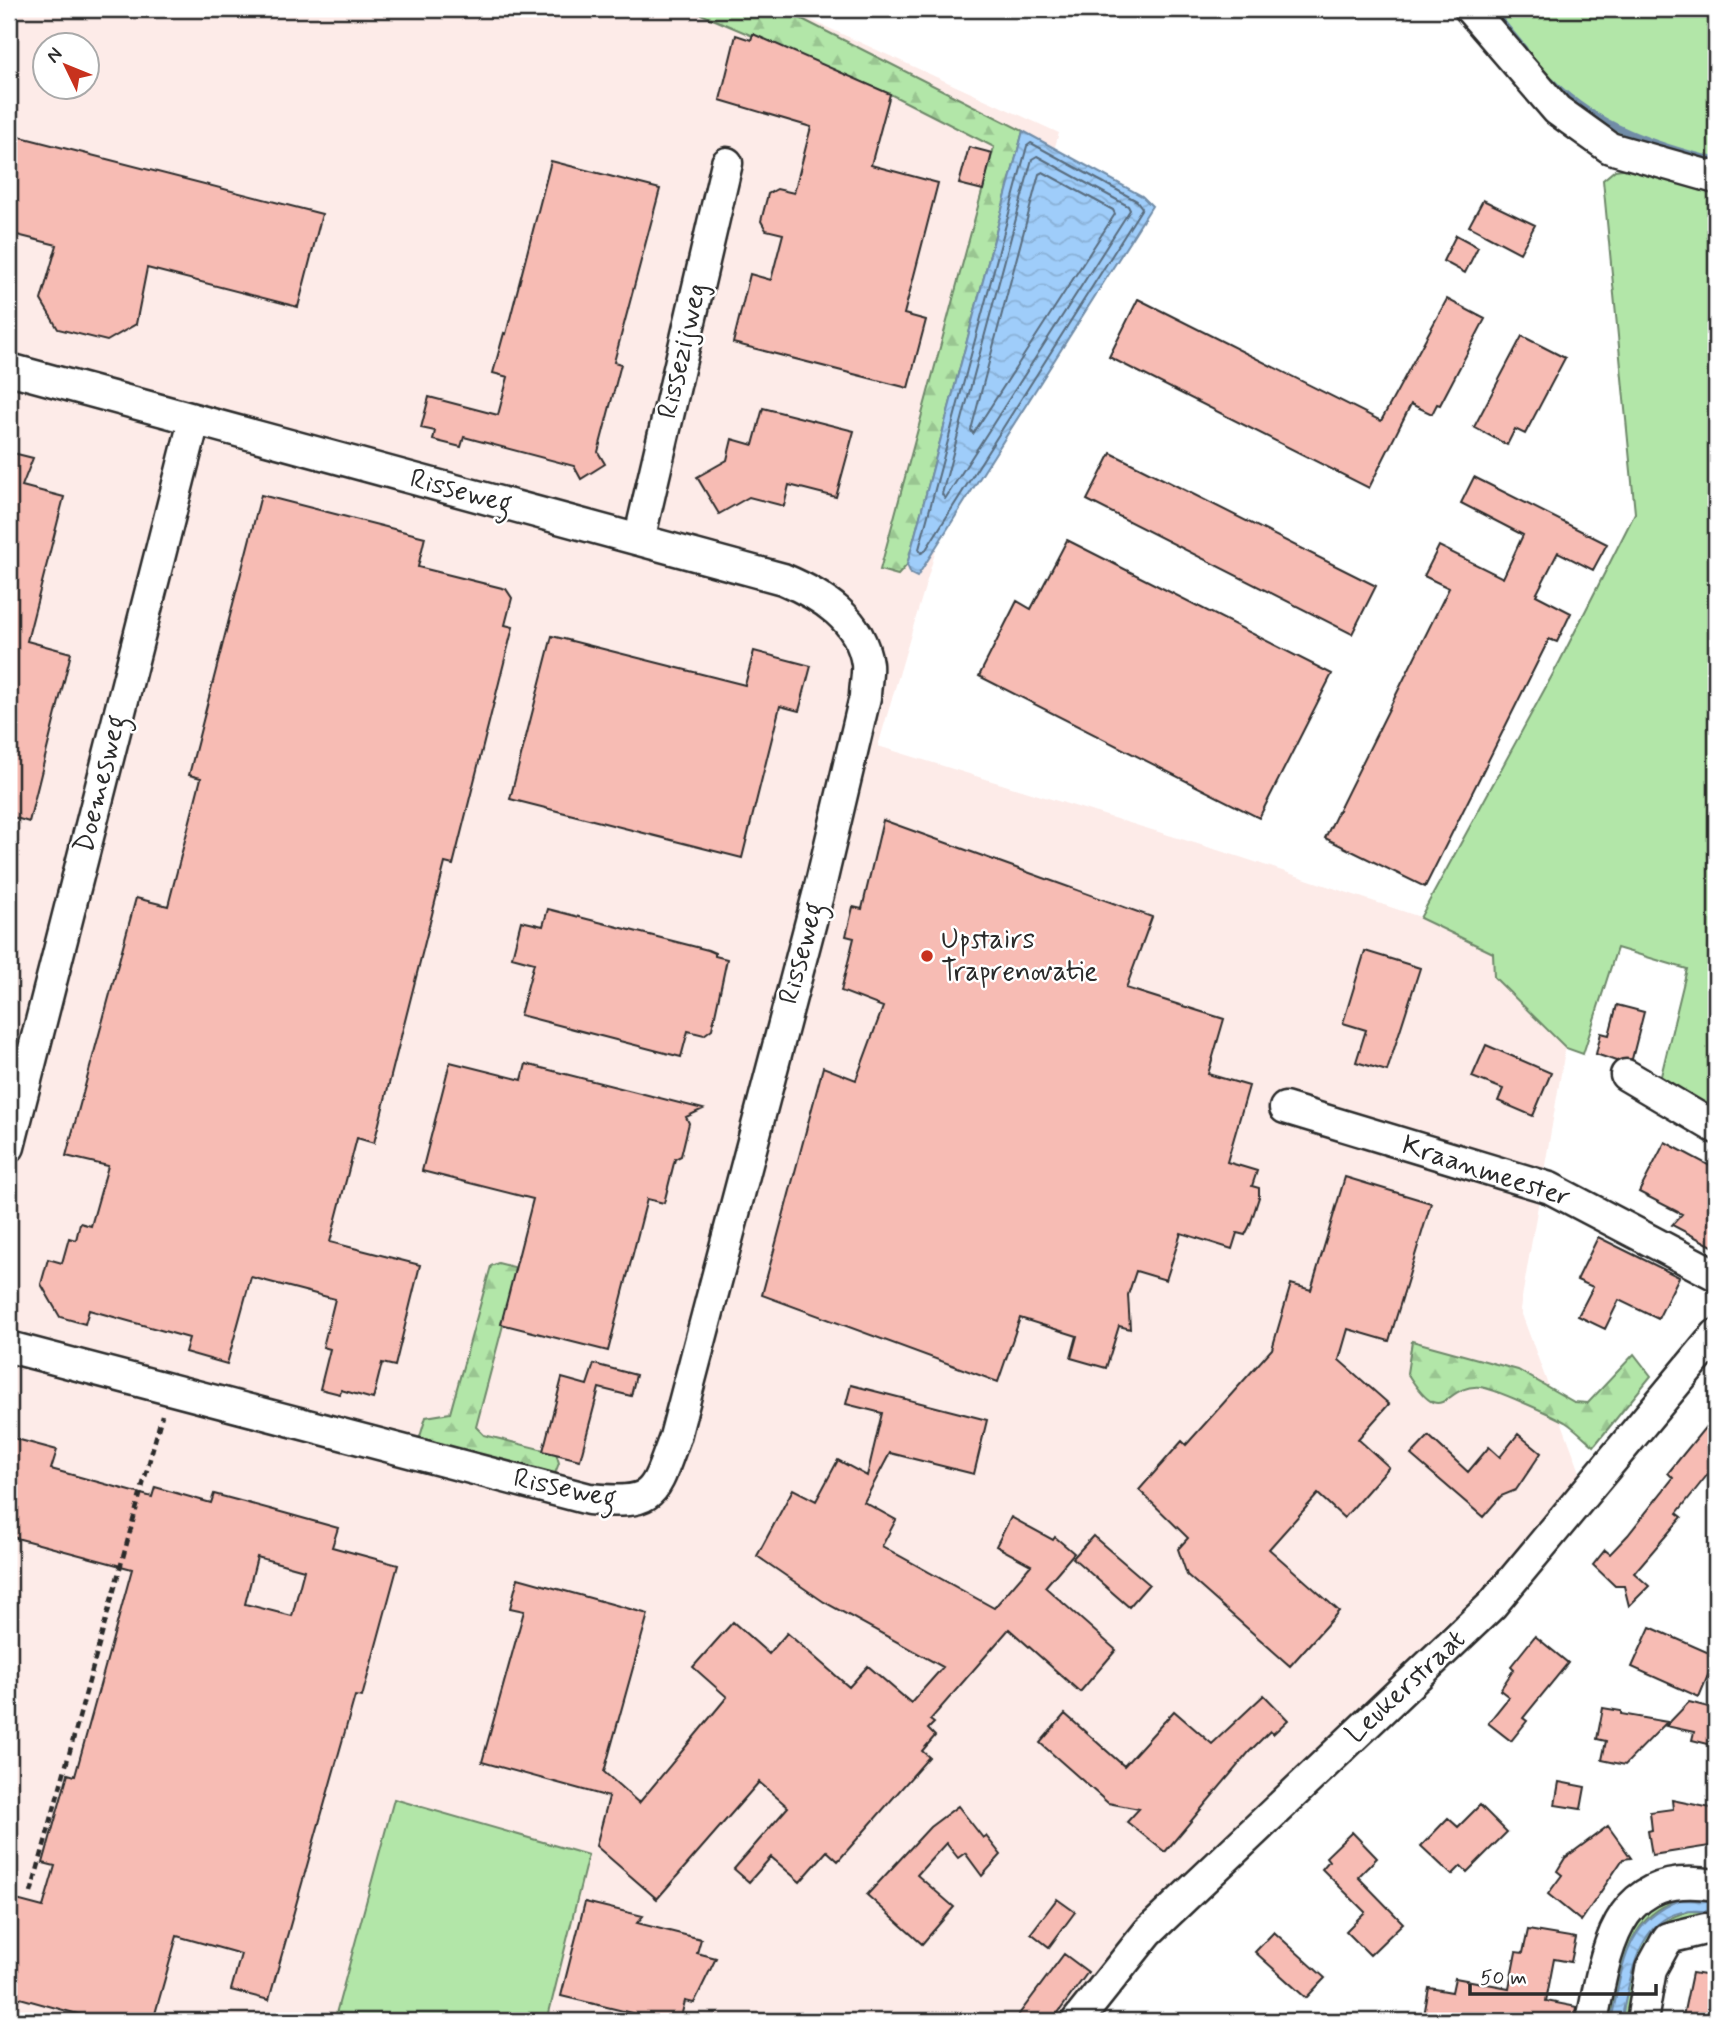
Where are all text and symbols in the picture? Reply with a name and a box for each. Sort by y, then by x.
north arrow [32,32,102,102]
text: N [41,42,68,69]
street label: Rissezijweg [649,280,717,422]
street label: Risseweg [405,461,516,526]
street label: Doemesweg [66,711,139,858]
street label: Risseweg [771,898,836,1009]
place label: Upstairs Traprenovatie [941,922,1098,991]
marker: Upstairs Traprenovatie [919,948,935,964]
street label: Kraanmeester [1397,1127,1575,1217]
street label: Risseweg [509,1460,620,1521]
street label: Leukerstraat [1338,1622,1474,1752]
scale bar [1470,1953,1655,1997]
text: 50 m [1480,1964,1527,1992]

